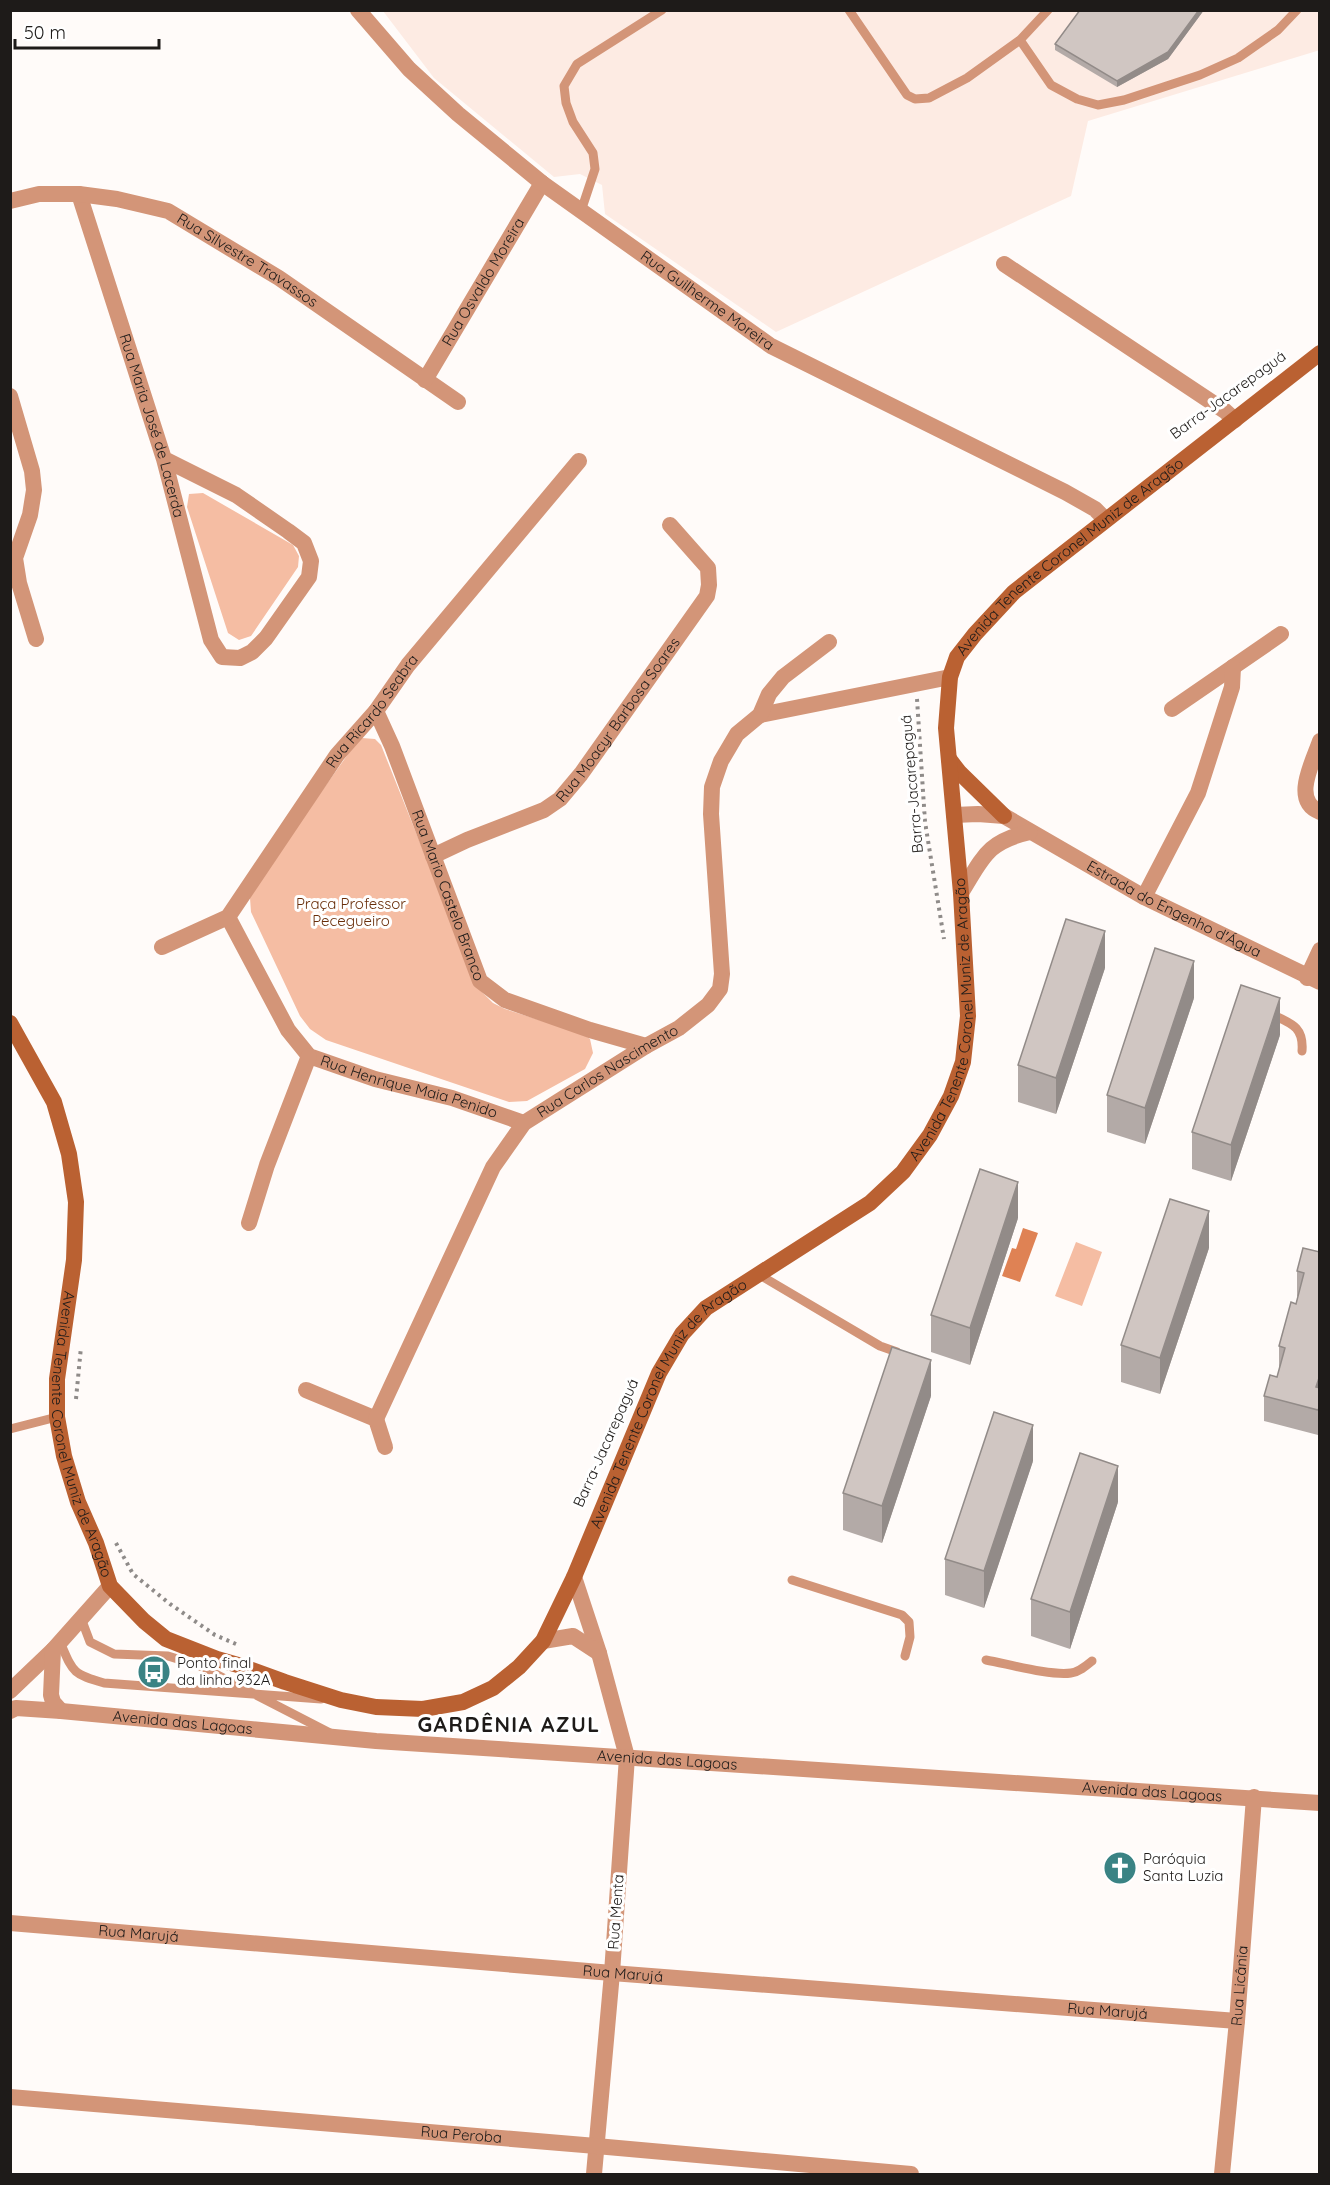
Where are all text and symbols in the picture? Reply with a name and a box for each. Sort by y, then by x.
scale bar [15,12,159,50]
text: 50 m [24,21,66,44]
street label: Rua Silvestre Travassos [174,209,322,311]
street label: Rua Osvaldo Moreira [437,214,528,349]
street label: Rua Guilherme Moreira [637,246,778,354]
street label: Rua Maria José de Lacerda [115,331,189,520]
street label: Barra-Jacarepaguá [1166,346,1289,443]
street label: Avenida Tenente Coronel Muniz de Aragão [952,453,1187,659]
street label: Rua Moacyr Barbosa Soares [552,633,684,806]
street label: Rua Ricardo Seabra [321,650,422,771]
street label: Barra-Jacarepaguá [896,714,927,854]
street label: Rua Mario Castelo Branco [408,807,489,983]
street label: Estrada do Engenho d'Água [1084,856,1265,961]
street label: Avenida Tenente Coronel Muniz de Aragão [904,877,977,1164]
park label: Praça Professor Pecegueiro [296,894,406,930]
street label: Rua Carlos Nascimento [533,1020,681,1122]
street label: Rua Henrique Maia Penido [318,1051,500,1122]
street label: Avenida Tenente Coronel Muniz de Aragão [585,1274,750,1531]
street label: Avenida Tenente Coronel Muniz de Aragão [48,1290,117,1580]
street label: Barra-Jacarepaguá [569,1376,642,1510]
place label: Ponto final da linha 932A [177,1653,271,1689]
bus stop icon: Ponto final da linha 932A [136,1654,172,1690]
street label: Avenida das Lagoas [112,1706,254,1738]
district label: GARDÊNIA AZUL [417,1711,601,1737]
street label: Avenida das Lagoas [596,1746,738,1774]
street label: Avenida das Lagoas [1081,1777,1223,1806]
place label: Paróquia Santa Luzia [1143,1849,1223,1885]
church icon: Paróquia Santa Luzia [1102,1850,1138,1886]
street label: Rua Menta [603,1874,628,1950]
street label: Rua Marujá [98,1920,180,1946]
street label: Rua Licânia [1227,1945,1252,2027]
street label: Rua Marujá [582,1961,664,1986]
street label: Rua Marujá [1067,1998,1148,2023]
street label: Rua Peroba [420,2121,503,2147]

